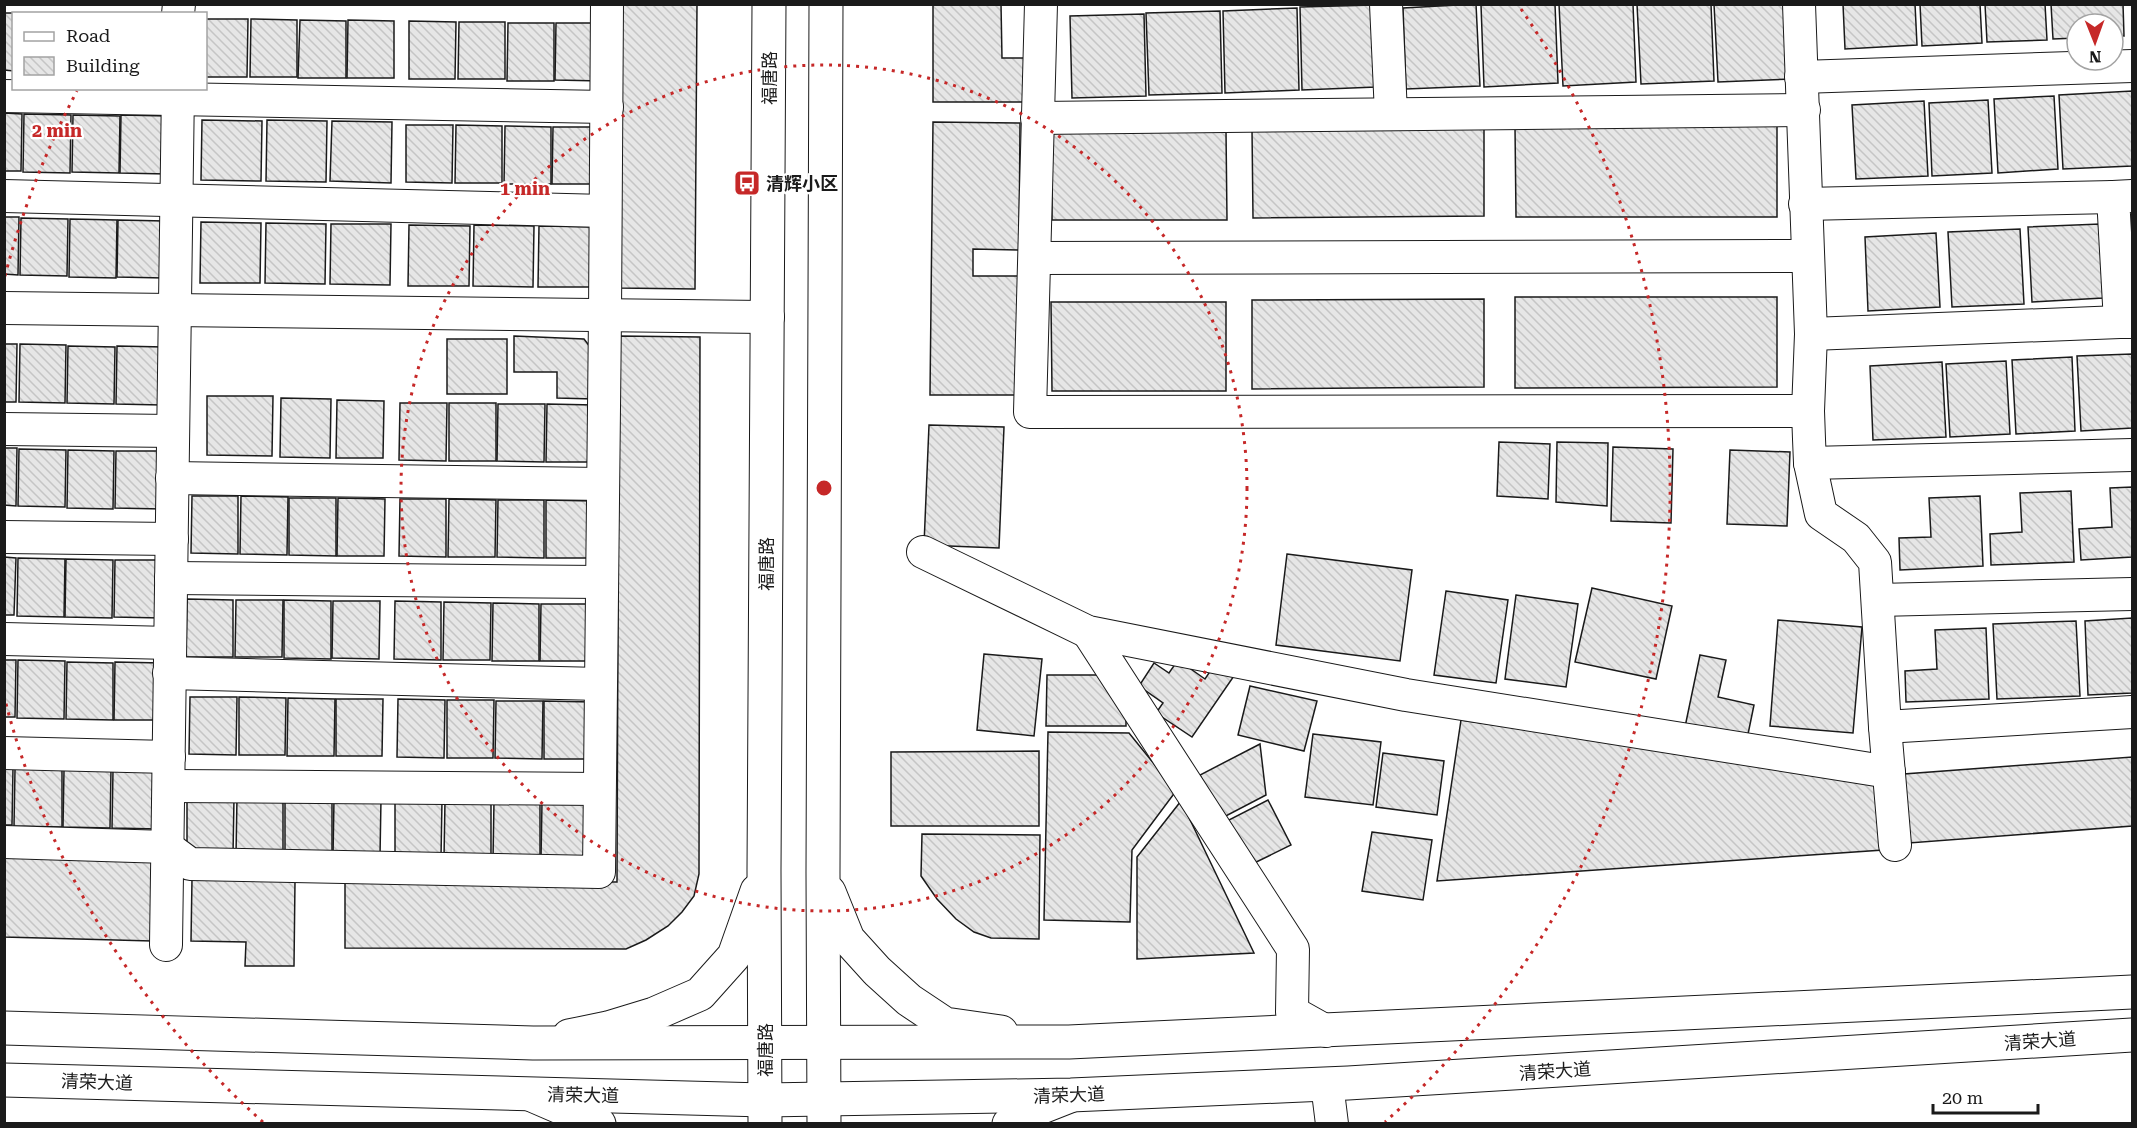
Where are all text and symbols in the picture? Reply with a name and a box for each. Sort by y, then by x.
legend [12,12,207,90]
north arrow [2065,12,2125,72]
text: Road [66,25,111,46]
text: N [2089,47,2102,66]
street label: 福唐路 [759,51,780,105]
text: Building [66,55,140,76]
text: 2 min [32,120,82,141]
bus stop icon: 清辉小区 [732,168,762,198]
place label: 清辉小区 [766,173,838,194]
text: 1 min [500,178,550,199]
centre of rings [814,478,834,498]
street label: 福唐路 [756,537,777,591]
street label: 福唐路 [755,1023,776,1077]
street label: 清荣大道 [2003,1028,2077,1054]
street label: 清荣大道 [1518,1058,1592,1084]
street label: 清荣大道 [61,1070,133,1094]
scale bar [1933,1077,2038,1115]
street label: 清荣大道 [1033,1083,1105,1107]
street label: 清荣大道 [547,1084,619,1106]
text: 20 m [1942,1087,1983,1108]

